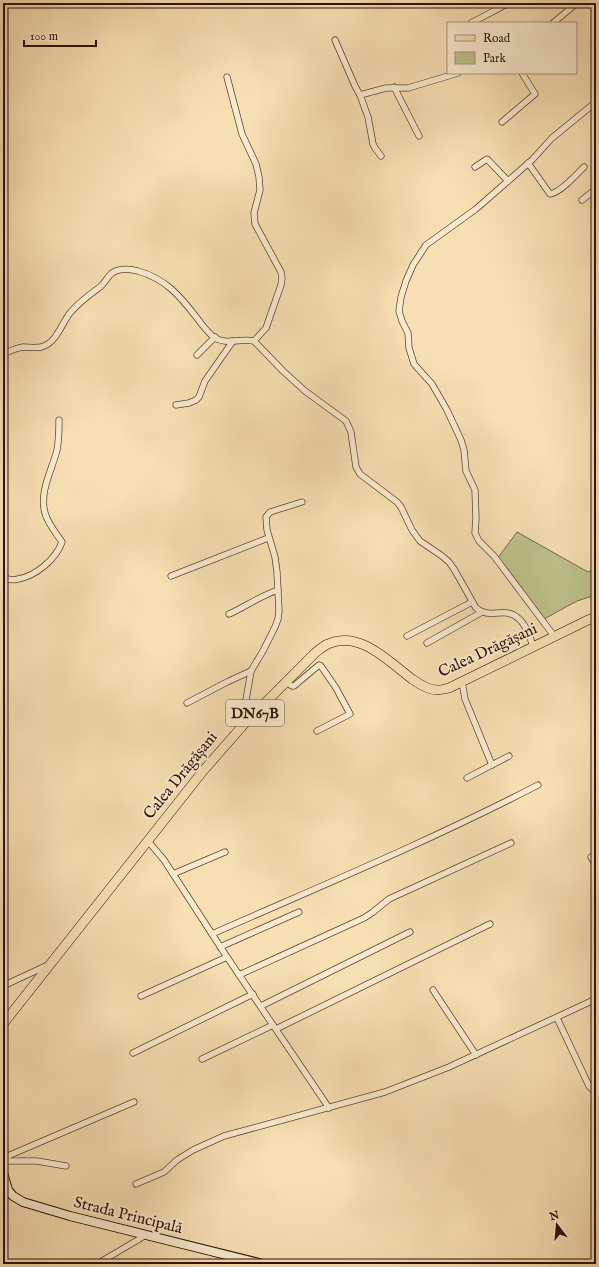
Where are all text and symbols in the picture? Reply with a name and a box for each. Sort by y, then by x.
scale bar [24,22,96,48]
legend [447,22,577,74]
text: 100 m [30,29,58,44]
text: Road [483,31,511,46]
text: Park [483,51,506,66]
street label: Calea Drăgășani [435,619,541,683]
road number: DN67B [226,700,284,726]
street label: Calea Drăgășani [140,728,222,824]
street label: Strada Principală [72,1193,185,1239]
north arrow [537,1205,577,1245]
text: N [547,1208,561,1225]

